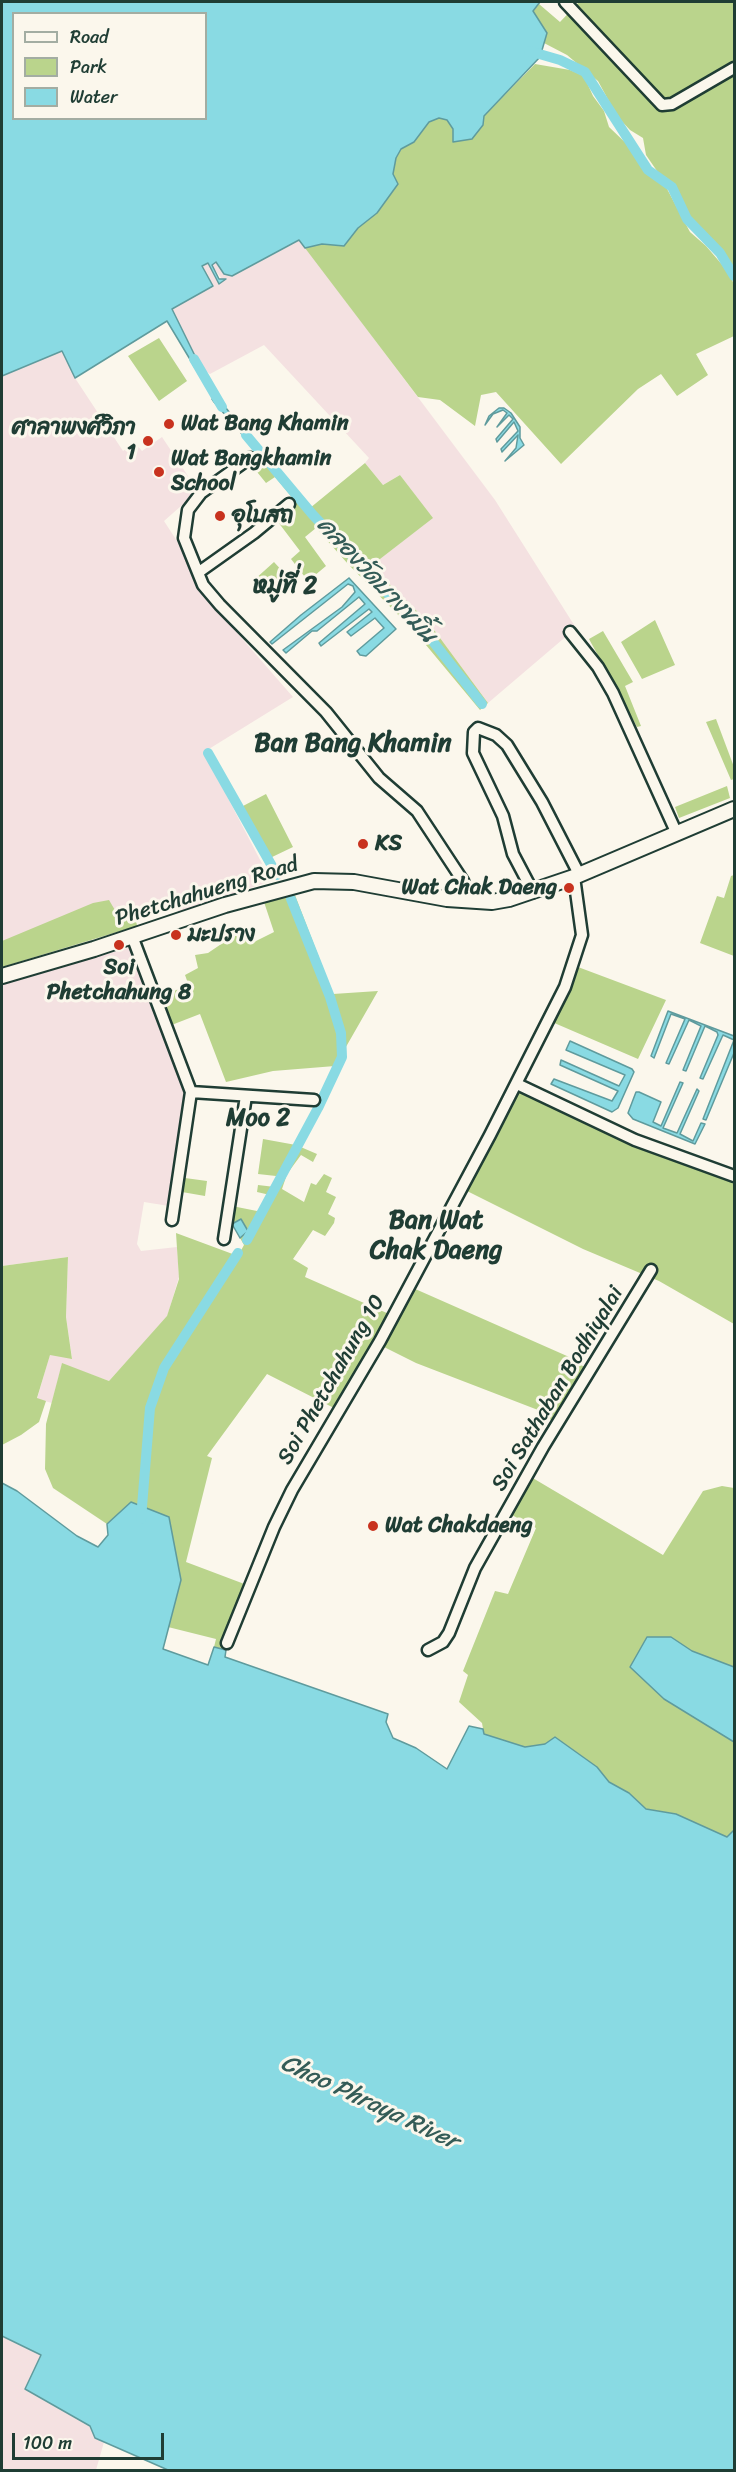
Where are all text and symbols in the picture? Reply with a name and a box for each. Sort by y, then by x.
legend [12,12,207,120]
text: Road [70,21,109,53]
text: Park [70,51,107,83]
text: Water [70,81,117,113]
place label: Wat Bang Khamin [181,411,349,437]
place label: ศาลาพงศ์วิภา 1 [12,415,136,466]
marker: Wat Bang Khamin [162,417,176,431]
marker: ศาลาพงศ์วิภา 1 [141,434,155,448]
place label: Wat Bangkhamin School [171,446,331,498]
marker: Wat Bangkhamin School [152,465,166,479]
place label: อุโบสถ [232,503,293,529]
marker: อุโบสถ [213,509,227,523]
water label: คลองวัดบางขมิ้น [310,512,442,650]
district label: หมู่ที่ 2 [253,573,317,601]
district label: Ban Bang Khamin [254,728,452,760]
place label: KS [375,831,402,857]
marker: KS [356,837,370,851]
street label: Phetchahueng Road [112,852,302,932]
place label: Wat Chak Daeng [401,875,557,901]
marker: Wat Chak Daeng [562,881,576,895]
place label: มะปราง [188,922,255,948]
marker: มะปราง [169,928,183,942]
marker: Soi Phetchahung 8 [112,938,126,952]
place label: Soi Phetchahung 8 [47,955,191,1006]
district label: Moo 2 [226,1105,290,1133]
district label: Ban Wat Chak Daeng [370,1205,502,1266]
street label: Soi Sathaban Bodhiyalai [486,1282,630,1496]
street label: Soi Phetchahung 10 [273,1290,391,1470]
place label: Wat Chakdaeng [385,1513,533,1539]
marker: Wat Chakdaeng [366,1519,380,1533]
water label: Chao Phraya River [276,2049,462,2157]
scale bar [15,2421,166,2459]
text: 100 m [23,2427,72,2459]

